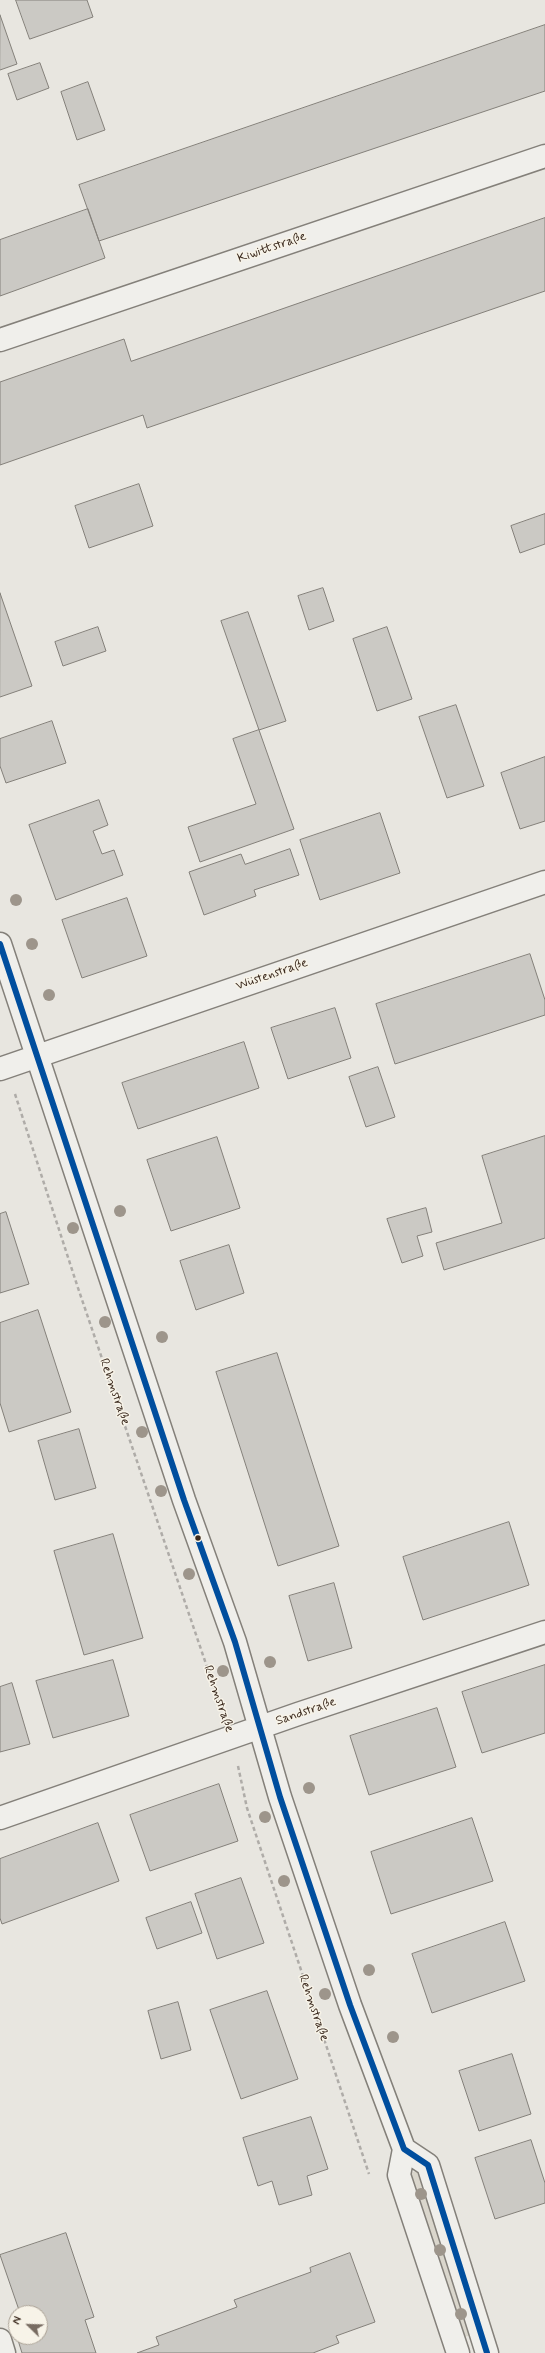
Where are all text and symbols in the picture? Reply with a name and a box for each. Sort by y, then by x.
street label: Kiwittstraße [236,229,308,267]
street label: Wüstenstraße [234,955,310,995]
street label: Rehmstraße [95,1357,133,1427]
unlabelled marker [193,1533,203,1543]
street label: Rehmstraße [199,1664,237,1734]
street label: Sandstraße [274,1694,338,1730]
street label: Rehmstraße [294,1973,332,2043]
north arrow [8,2305,48,2345]
text: N [10,2315,26,2327]

